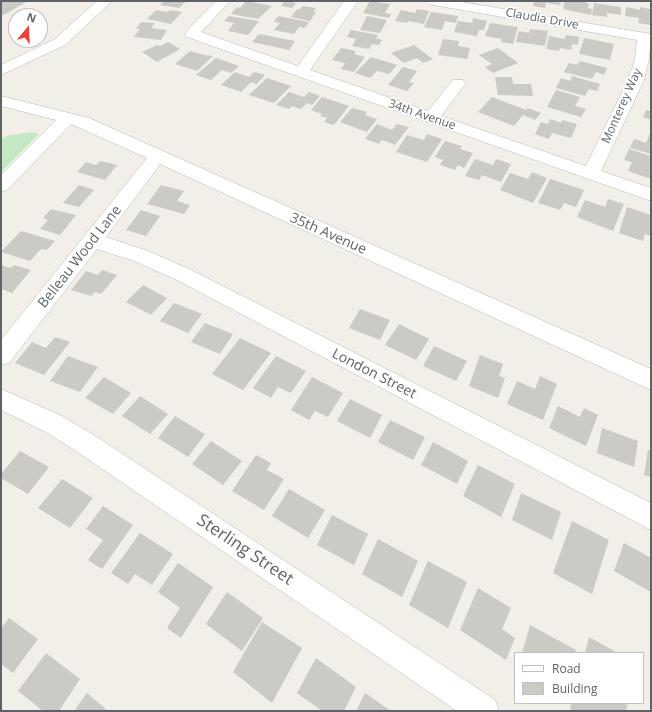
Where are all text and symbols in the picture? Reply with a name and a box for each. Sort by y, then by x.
street label: Claudia Drive [504,5,580,33]
north arrow [8,8,48,48]
text: N [25,9,38,26]
street label: Monterey Way [599,66,645,146]
street label: 34th Avenue [386,97,458,133]
street label: Belleau Wood Lane [35,202,125,312]
street label: 35th Avenue [287,210,369,258]
street label: London Street [329,345,419,403]
street label: Sterling Street [193,510,297,590]
legend [514,652,644,704]
text: Road [552,660,581,677]
text: Building [552,680,597,697]

